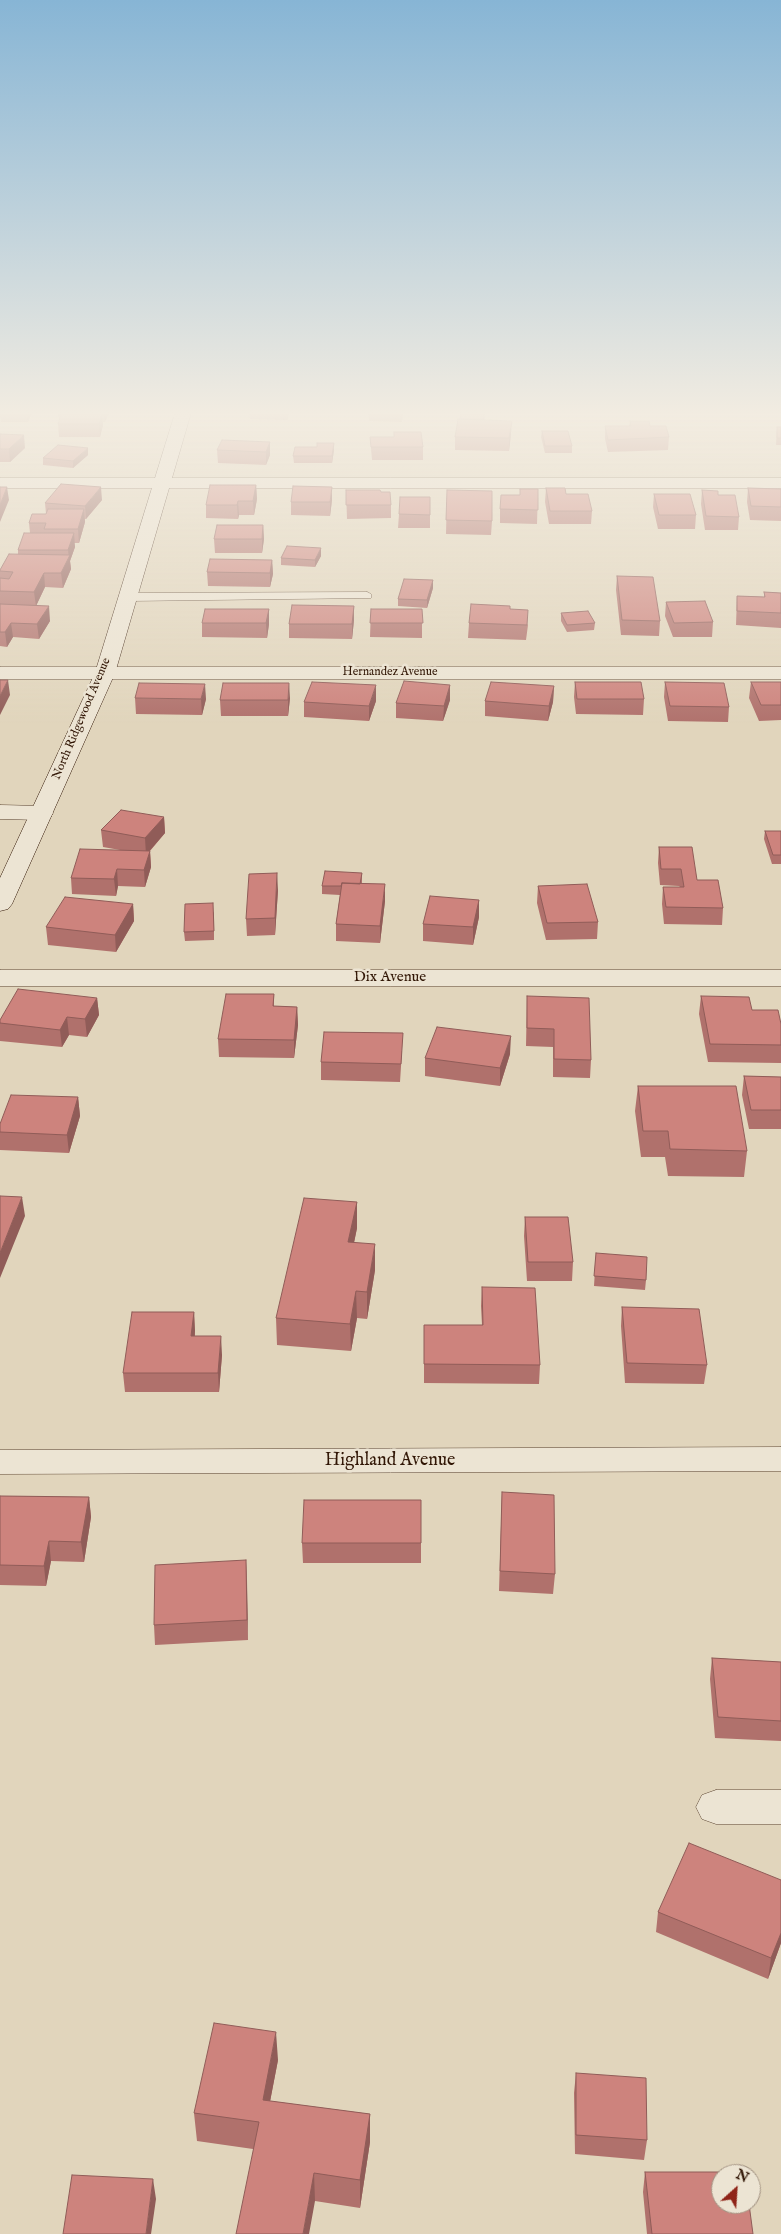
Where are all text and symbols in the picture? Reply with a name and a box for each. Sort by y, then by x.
street label: North Ridgewood Avenue [50,656,114,782]
street label: Hernandez Avenue [343,666,437,680]
street label: Dix Avenue [354,969,426,987]
street label: Highland Avenue [325,1450,455,1472]
north arrow [711,2164,761,2214]
text: N [733,2166,752,2187]

